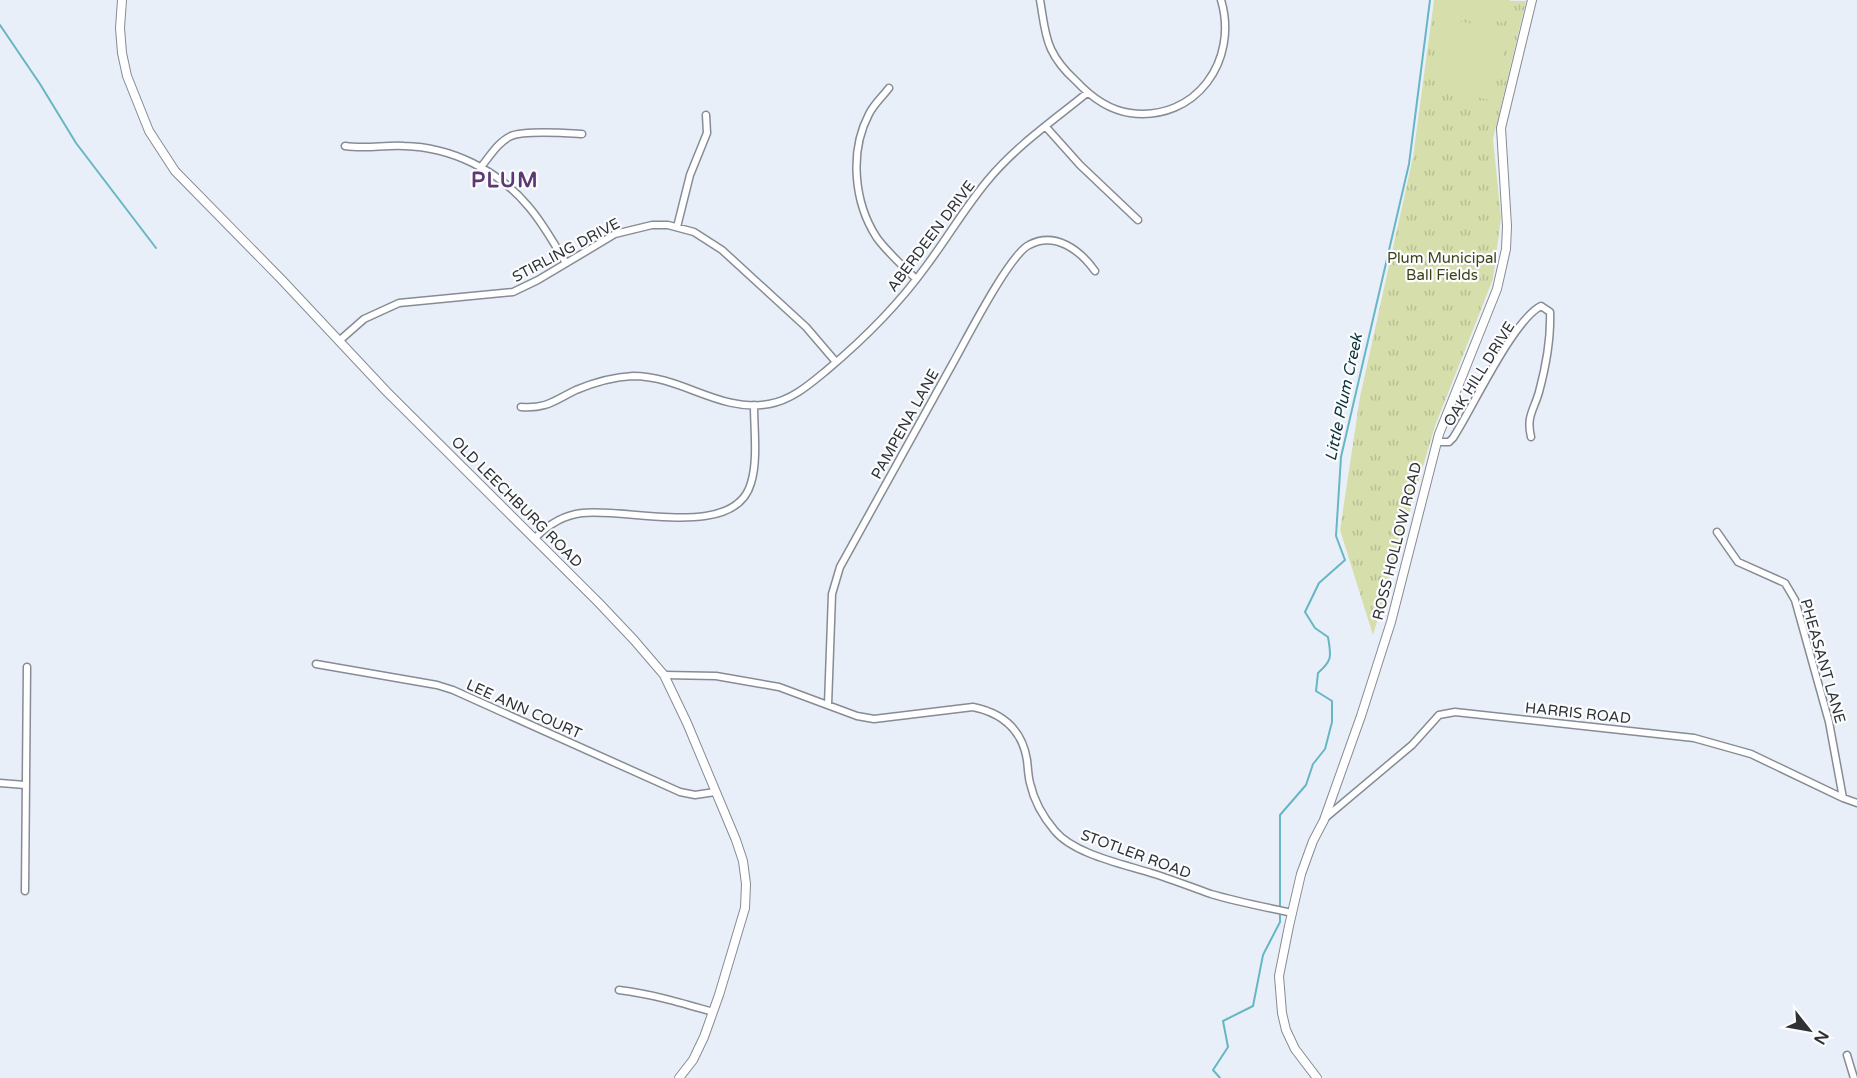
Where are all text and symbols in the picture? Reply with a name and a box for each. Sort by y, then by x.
district label: PLUM [471,168,539,193]
street label: ABERDEEN DRIVE [883,177,979,295]
street label: STIRLING DRIVE [509,214,623,286]
park label: Plum Municipal Ball Fields [1387,249,1497,284]
street label: OAK HILL DRIVE [1440,318,1518,430]
water label: Little Plum Creek [1321,331,1367,463]
street label: PAMPENA LANE [867,366,943,482]
street label: OLD LEECHBURG ROAD [448,433,586,571]
street label: ROSS HOLLOW ROAD [1369,460,1425,622]
street label: PHEASANT LANE [1797,597,1849,725]
street label: LEE ANN COURT [464,675,584,743]
street label: HARRIS ROAD [1524,698,1632,728]
street label: STOTLER ROAD [1078,826,1194,882]
north arrow [1779,1000,1839,1060]
text: N [1809,1027,1833,1048]

